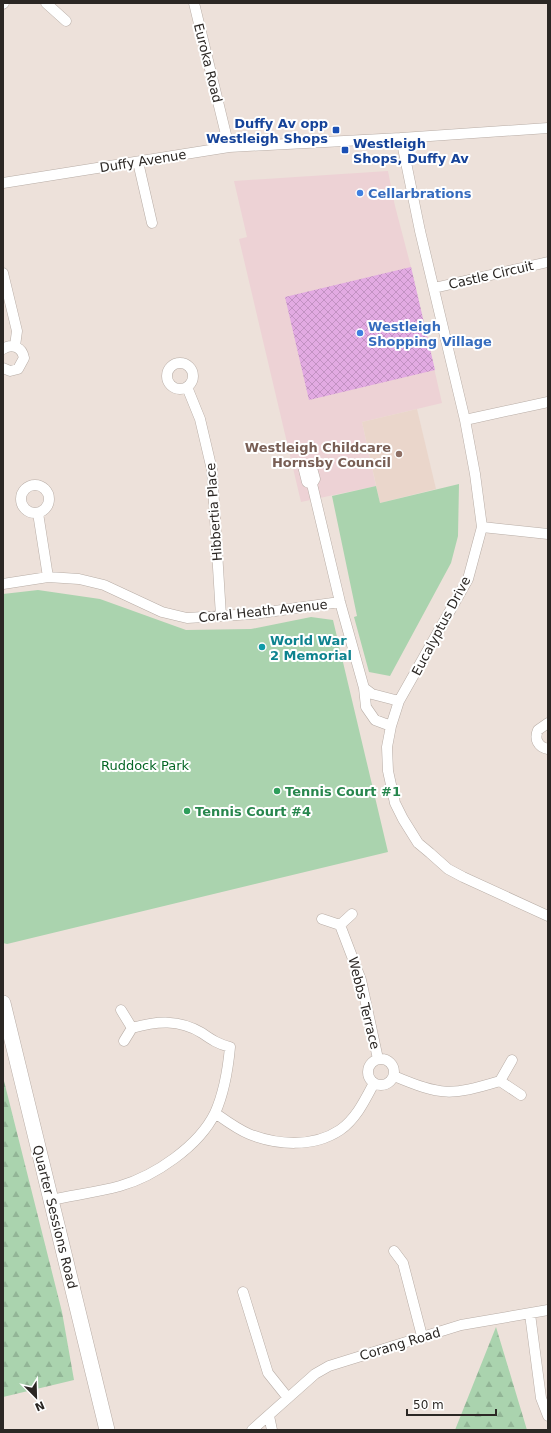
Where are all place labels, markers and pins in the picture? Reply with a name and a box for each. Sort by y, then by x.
place label: Duffy Av opp Westleigh Shops [206,116,328,146]
marker: Duffy Av opp Westleigh Shops [331,125,341,135]
place label: Westleigh Shops, Duffy Av [353,136,469,166]
marker: Westleigh Shops, Duffy Av [340,145,350,155]
place label: Cellarbrations [368,186,472,201]
marker: Cellarbrations [355,188,365,198]
place label: Westleigh Shopping Village [368,319,492,349]
marker: Westleigh Shopping Village [355,328,365,338]
place label: Westleigh Childcare Hornsby Council [245,440,391,470]
marker: Westleigh Childcare Hornsby Council [394,449,404,459]
place label: World War 2 Memorial [270,633,352,663]
marker: World War 2 Memorial [257,642,267,652]
place label: Tennis Court #1 [285,784,401,799]
marker: Tennis Court #1 [272,786,282,796]
place label: Tennis Court #4 [195,804,311,819]
marker: Tennis Court #4 [182,806,192,816]

